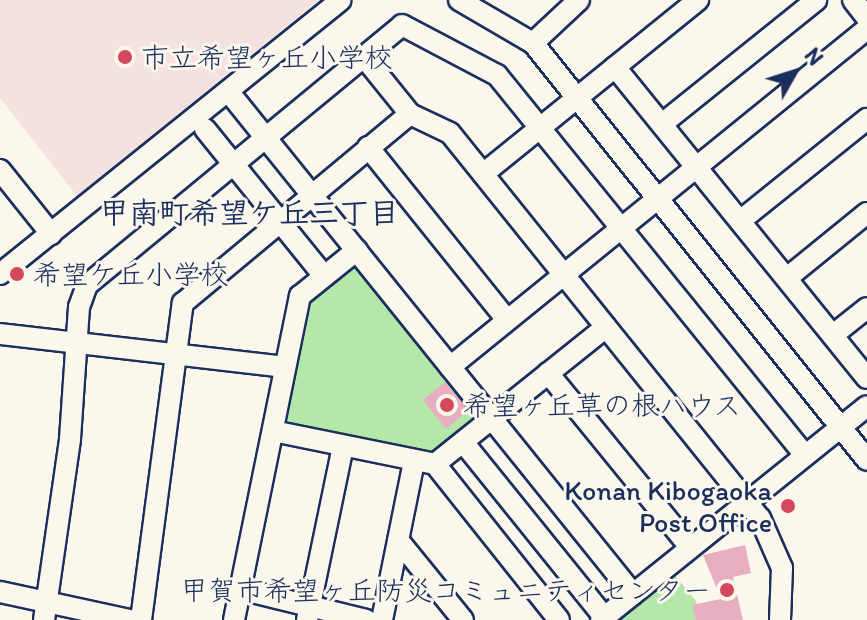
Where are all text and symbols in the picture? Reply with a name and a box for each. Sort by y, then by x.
north arrow [755,32,835,112]
place label: 市立希望ヶ丘小学校 [141,40,393,74]
text: N [799,42,829,71]
marker: 市立希望ヶ丘小学校 [116,48,134,66]
district label: 甲南町希望ケ丘三丁目 [99,195,399,231]
place label: 希望ケ丘小学校 [33,257,229,291]
marker: 希望ケ丘小学校 [8,265,26,283]
place label: 希望ヶ丘草の根ハウス [463,388,743,422]
marker: 希望ヶ丘草の根ハウス [438,396,456,414]
place label: Konan Kibogaoka Post Office [564,473,772,539]
marker: Konan Kibogaoka Post Office [779,497,797,515]
place label: 甲賀市希望ヶ丘防災コミュニティセンター [179,573,711,607]
marker: 甲賀市希望ヶ丘防災コミュニティセンター [718,581,736,599]

